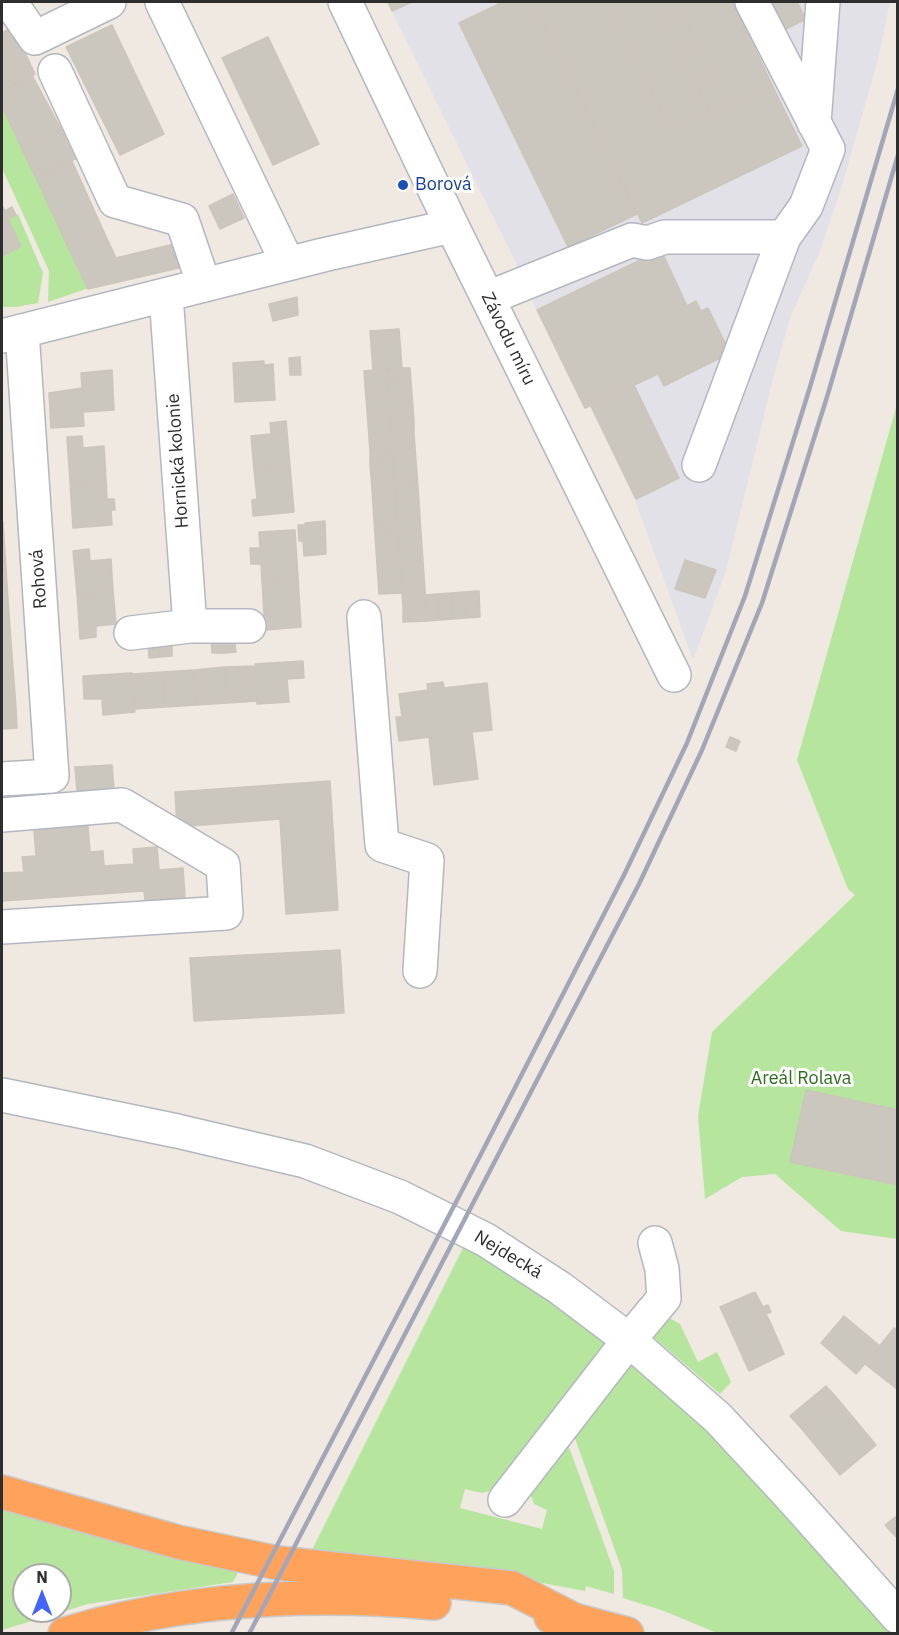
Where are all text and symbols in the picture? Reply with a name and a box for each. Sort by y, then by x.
place label: Borová [415,174,472,196]
marker: Borová [396,178,410,192]
street label: Závodu míru [476,289,540,389]
street label: Hornická kolonie [163,393,193,529]
street label: Rohová [26,548,52,610]
park label: Areál Rolava [751,1068,851,1090]
street label: Nejdecká [470,1226,546,1284]
north arrow [12,1563,72,1623]
text: N [36,1567,48,1587]

